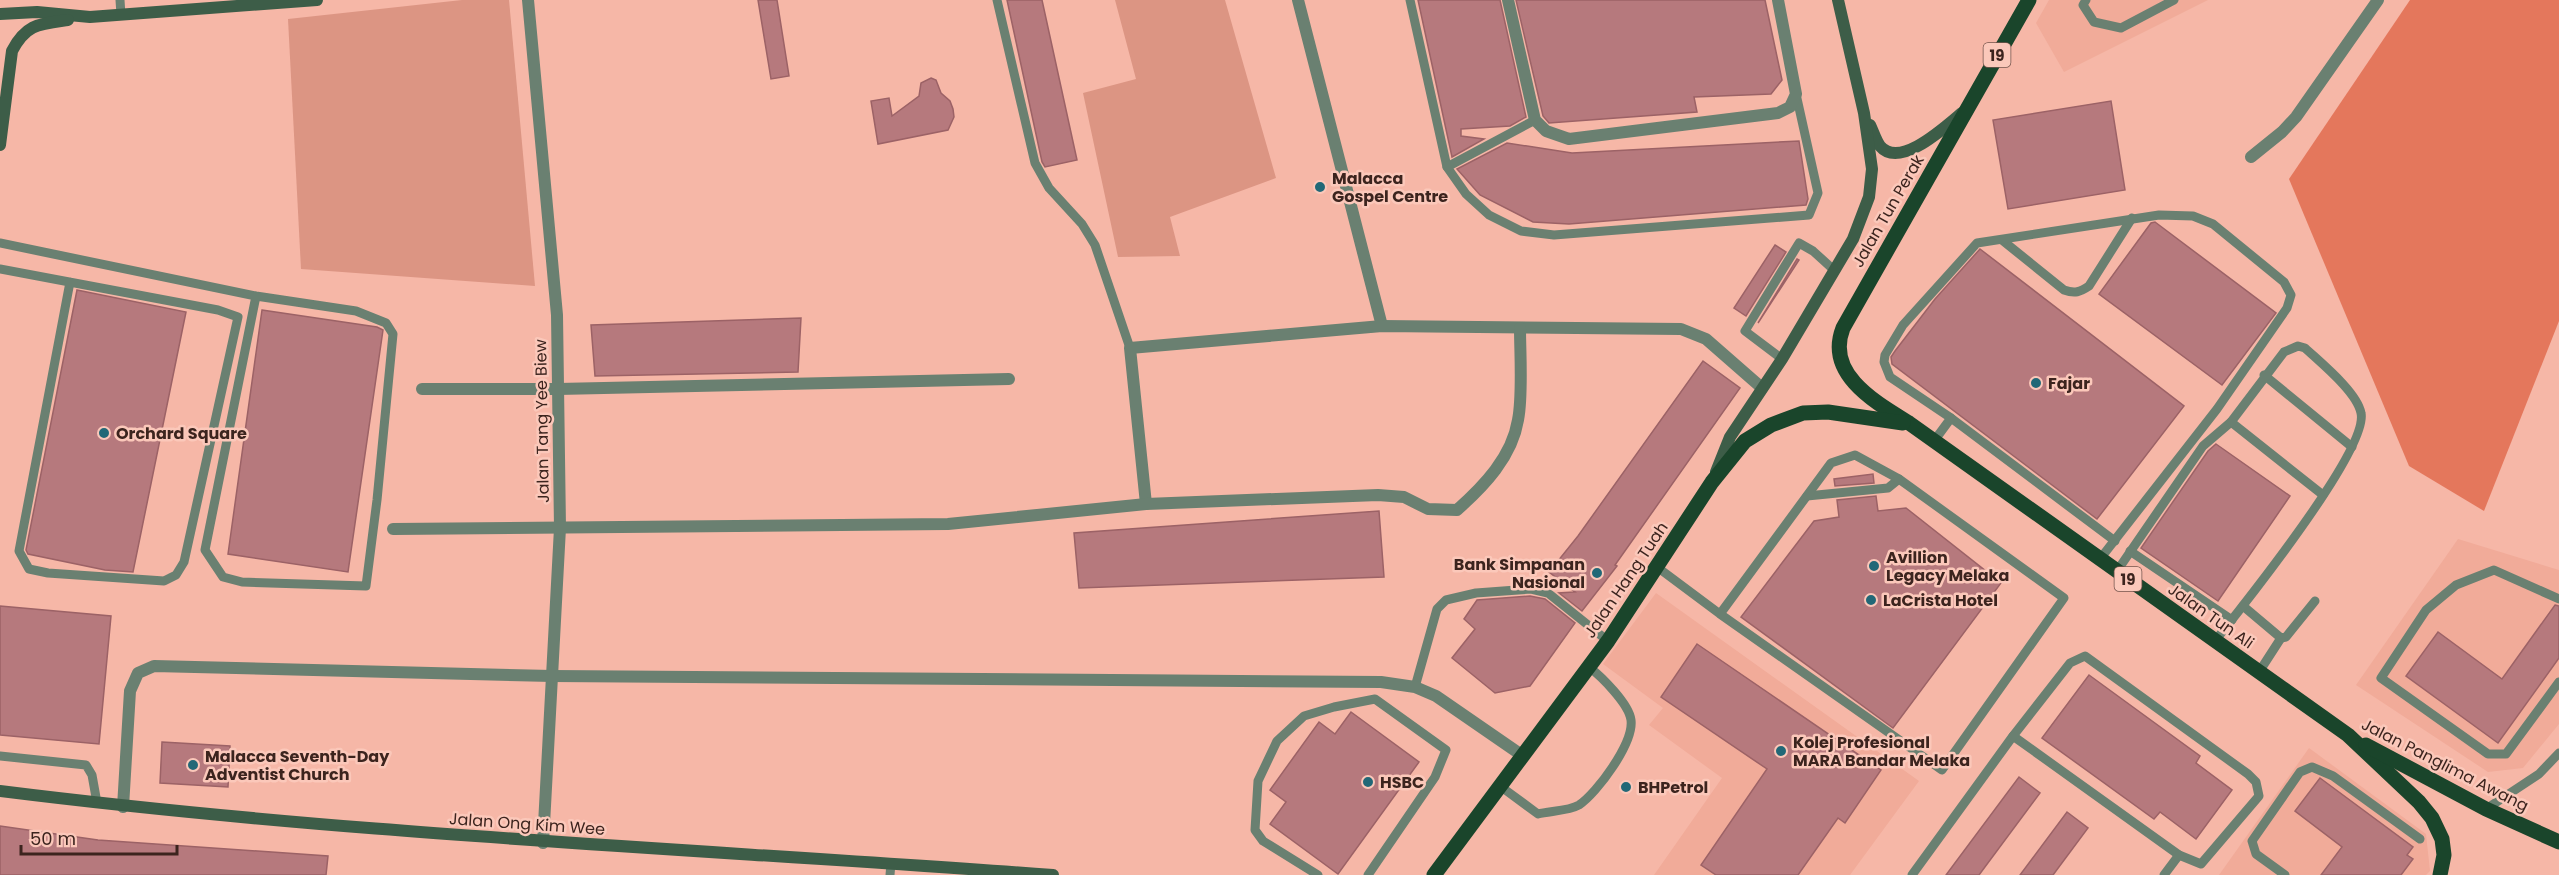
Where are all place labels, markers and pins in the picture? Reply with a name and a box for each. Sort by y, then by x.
place label: Malacca Gospel Centre [1332,167,1448,208]
marker: Malacca Gospel Centre [1313,180,1327,194]
place label: Fajar [2048,372,2090,395]
marker: Fajar [2029,376,2043,390]
place label: Orchard Square [116,422,247,445]
marker: Orchard Square [97,426,111,440]
place label: Avillion Legacy Melaka [1886,546,2009,587]
place label: Bank Simpanan Nasional [1454,553,1585,594]
marker: Avillion Legacy Melaka [1867,559,1881,573]
marker: Bank Simpanan Nasional [1590,566,1604,580]
place label: LaCrista Hotel [1883,589,1998,612]
marker: LaCrista Hotel [1864,593,1878,607]
place label: Kolej Profesional MARA Bandar Melaka [1793,731,1970,772]
marker: Kolej Profesional MARA Bandar Melaka [1774,744,1788,758]
place label: Malacca Seventh-Day Adventist Church [205,745,390,786]
marker: Malacca Seventh-Day Adventist Church [186,758,200,772]
place label: HSBC [1380,771,1424,794]
marker: HSBC [1361,775,1375,789]
place label: BHPetrol [1638,776,1708,799]
marker: BHPetrol [1619,780,1633,794]

